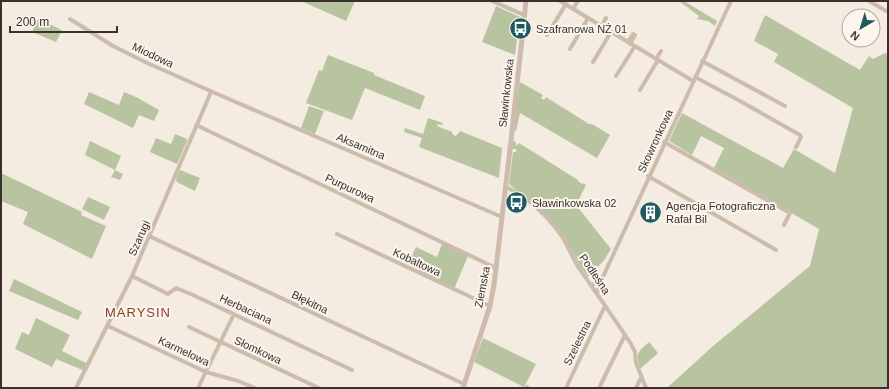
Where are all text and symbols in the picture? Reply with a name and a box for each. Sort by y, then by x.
scale bar [10,8,117,34]
north arrow [841,8,881,48]
text: 200 m [16,15,49,29]
bus stop icon: Szafranowa NŻ 01 [508,16,534,42]
place label: Szafranowa NŻ 01 [536,23,627,35]
text: N [848,29,862,43]
street label: Miodowa [131,40,176,70]
street label: Sławinkowska [496,57,516,128]
street label: Skowronkowa [635,107,675,175]
street label: Aksamitna [335,130,388,162]
street label: Purpurowa [323,171,377,205]
bus stop icon: Sławinkowska 02 [504,190,530,216]
place label: Sławinkowska 02 [532,197,616,209]
building icon: Agencja Fotograficzna Rafał Bil [637,199,663,225]
place label: Agencja Fotograficzna Rafał Bil [666,200,776,225]
street label: Szarugi [126,219,152,257]
street label: Kobaltowa [391,246,444,279]
street label: Podleśna [577,252,613,297]
street label: Ziemska [472,265,492,309]
street label: Błękitna [290,288,331,316]
street label: Herbaciana [218,292,275,327]
district label: MARYSIN [105,305,171,320]
street label: Szelestna [561,318,593,367]
street label: Karmelowa [157,334,212,368]
street label: Słomkowa [232,334,284,367]

